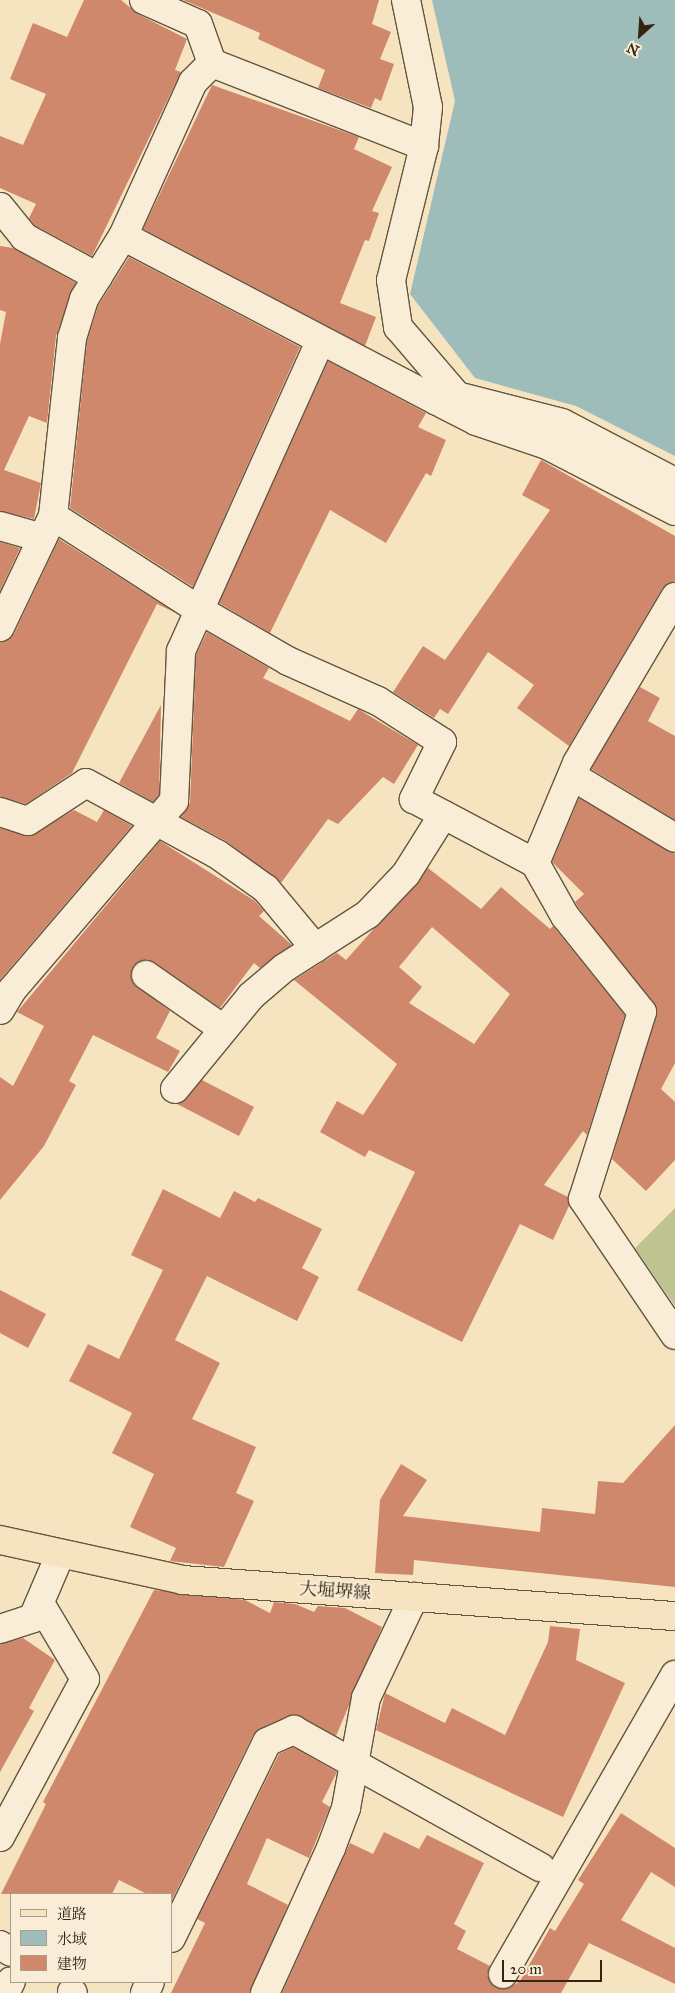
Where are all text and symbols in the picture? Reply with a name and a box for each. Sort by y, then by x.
north arrow [615,10,665,60]
text: N [624,39,642,59]
street label: 大堀堺線 [298,1578,372,1604]
legend [10,1893,172,1983]
text: 道路 [57,1905,87,1923]
text: 水域 [57,1930,87,1948]
scale bar [505,1950,605,1982]
text: 建物 [57,1955,87,1973]
text: 20 m [510,1960,542,1978]

